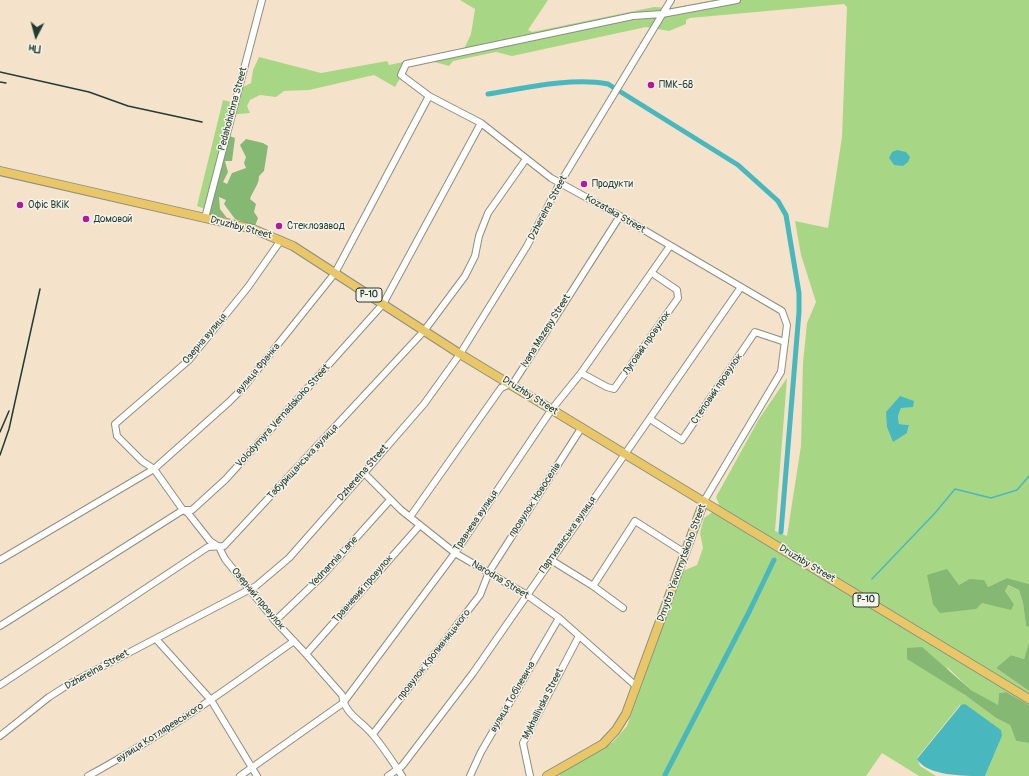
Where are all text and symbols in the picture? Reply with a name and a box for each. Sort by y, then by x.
north arrow [16,16,56,56]
text: Пн [28,41,41,56]
street label: Pedahohichna Street [216,66,250,152]
place label: ПМК-68 [659,79,693,91]
marker: ПМК-68 [646,80,656,90]
street label: Dzherelna Street [526,174,570,242]
place label: Продукти [592,178,633,190]
marker: Продукти [579,179,589,189]
street label: Kozatska Street [583,192,647,236]
place label: Офіс ВКіК [28,199,69,211]
marker: Офіс ВКіК [15,200,25,210]
place label: Домовой [94,213,132,225]
marker: Домовой [81,214,91,224]
street label: Druzhby Street [209,214,273,242]
place label: Стеклозавод [287,220,345,232]
marker: Стеклозавод [274,221,284,231]
road number: Р-10 [356,288,382,302]
street label: Ivana Mazepy Street [519,292,573,370]
street label: Луговий провулок [620,309,674,377]
street label: Озерна вулиця [180,311,230,367]
street label: вулиця Франка [233,341,283,397]
street label: Степовий провулок [689,351,745,427]
street label: Volodymyra Vernadskoho Street [233,362,333,470]
street label: Druzhby Street [500,374,560,418]
street label: Табурищанська вулиця [265,422,341,502]
street label: Dzherelna Street [335,442,391,504]
street label: провулок Новоселів [506,461,564,539]
street label: Травнева вулиця [451,488,501,554]
street label: Партизанська вулиця [537,494,599,576]
street label: Dmytra Yavornytskoho Street [655,502,709,624]
street label: Yednannia Lane [307,534,361,590]
street label: Druzhby Street [777,543,837,585]
street label: Травневий провулок [330,553,396,625]
street label: Narodna Street [469,558,531,602]
street label: Озерний провулок [229,566,287,632]
road number: Р-10 [853,593,879,607]
street label: провулок Кропивницького [395,607,473,703]
street label: Dzherelna Street [63,647,131,693]
street label: вулиця Тобілевича [488,659,538,735]
street label: Mykhailivska Street [520,666,566,742]
street label: вулиця Котляревського [114,700,206,766]

